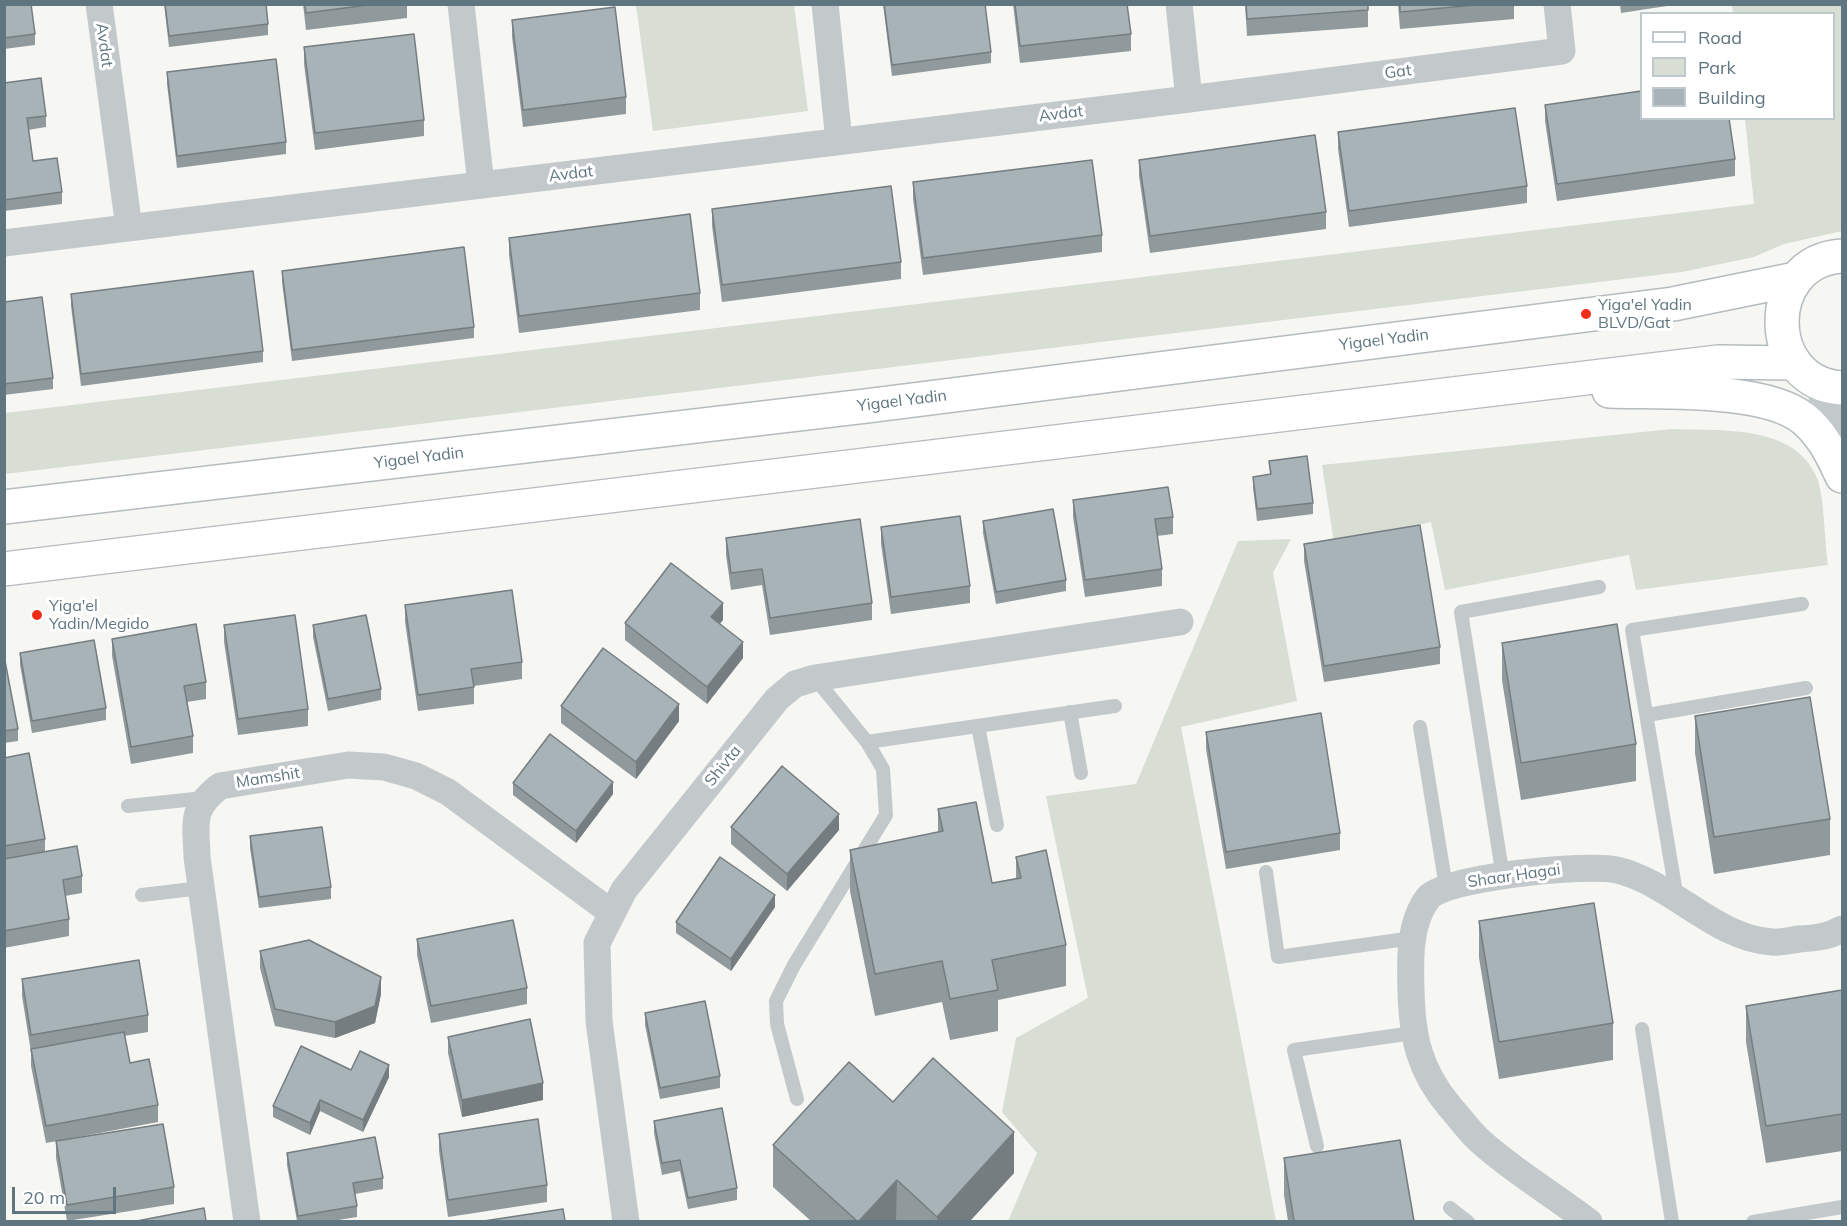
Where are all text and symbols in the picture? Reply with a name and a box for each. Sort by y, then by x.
legend [1640,12,1835,120]
street label: Avdat [91,22,117,68]
text: Road [1698,26,1742,49]
text: Park [1698,56,1736,79]
street label: Gat [1383,61,1413,83]
text: Building [1698,86,1766,109]
street label: Avdat [1038,102,1084,126]
street label: Avdat [548,162,594,186]
place label: Yiga'el Yadin BLVD/Gat [1598,295,1692,333]
marker: Yiga'el Yadin BLVD/Gat [1579,307,1593,321]
street label: Yigael Yadin [1338,325,1430,355]
street label: Yigael Yadin [856,386,948,416]
street label: Yigael Yadin [373,443,465,473]
place label: Yiga'el Yadin/Megido [49,596,149,634]
marker: Yiga'el Yadin/Megido [30,608,44,622]
street label: Shivta [701,742,745,790]
street label: Mamshit [235,764,301,792]
street label: Shaar Hagai [1466,860,1562,892]
scale bar [15,1175,118,1213]
text: 20 m [23,1186,65,1209]

